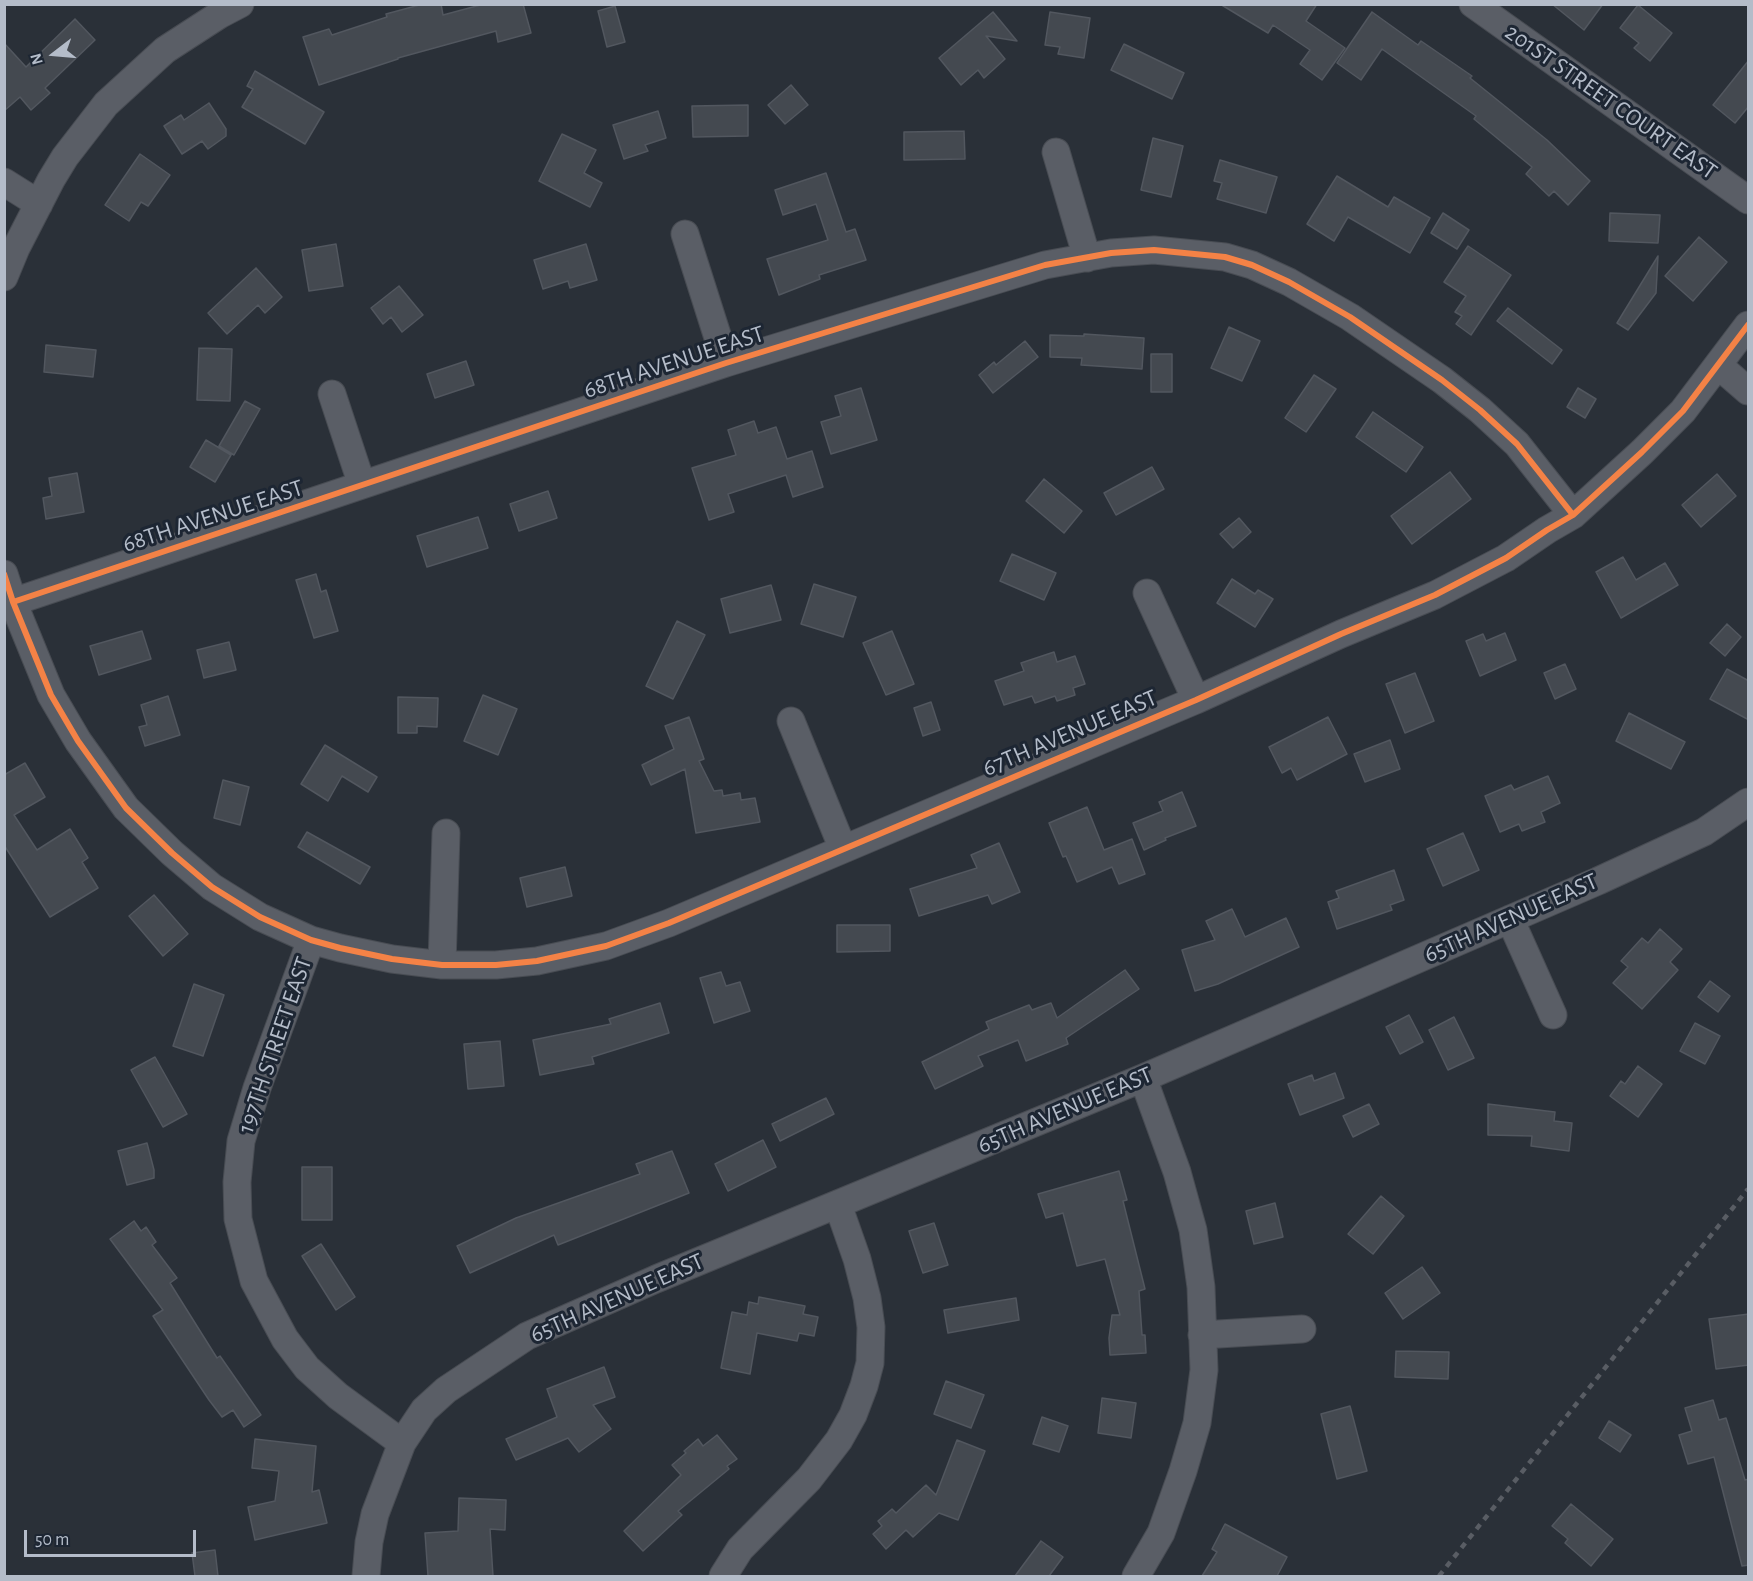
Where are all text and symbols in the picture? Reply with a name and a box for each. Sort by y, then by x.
street label: 201ST STREET COURT EAST [1499,18,1723,186]
north arrow [24,24,84,84]
text: N [27,51,46,67]
street label: 68TH AVENUE EAST [580,319,768,405]
street label: 68TH AVENUE EAST [119,473,307,559]
street label: 67TH AVENUE EAST [978,683,1162,783]
street label: 65TH AVENUE EAST [1420,867,1602,969]
street label: 197TH STREET EAST [231,953,319,1137]
street label: 65TH AVENUE EAST [973,1060,1157,1160]
street label: 65TH AVENUE EAST [526,1247,708,1349]
scale bar [27,1518,200,1556]
text: 50 m [35,1531,69,1549]

